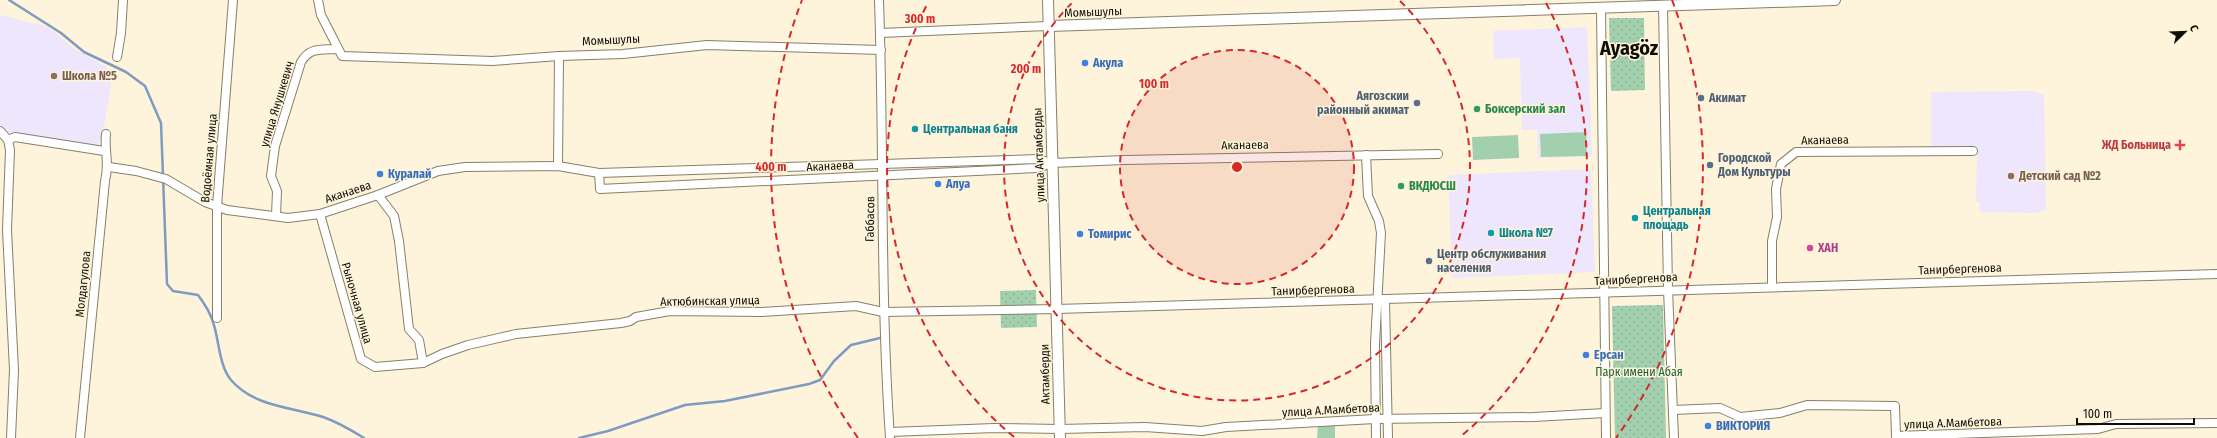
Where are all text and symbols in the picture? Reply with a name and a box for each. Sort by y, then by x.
street label: Момышулы [1064,4,1122,20]
text: 300 m [904,12,935,26]
north arrow [2165,12,2205,52]
text: С [2187,23,2201,34]
street label: Момышулы [582,31,640,49]
district label: Ayagöz [1599,36,1659,60]
place label: Акула [1092,56,1123,70]
marker: Акула [1080,58,1090,68]
street label: улица Янушкевич [257,59,297,149]
text: 200 m [1010,62,1041,76]
place label: Школа №5 [62,69,117,83]
marker: Школа №5 [49,71,59,81]
text: 100 m [1139,77,1169,91]
place label: Аягозскии районный акимат [1317,89,1410,117]
place label: Акимат [1708,91,1747,105]
marker: Акимат [1696,93,1706,103]
marker: Аягозскии районный акимат [1412,98,1422,108]
place label: Боксерский зал [1485,102,1565,116]
marker: Боксерский зал [1472,104,1482,114]
street label: улица Актамберды [1030,107,1048,203]
street label: Водоёмная улица [198,113,220,203]
place label: Центральная баня [923,122,1018,136]
marker: Центральная баня [910,124,920,134]
street label: Аканаева [1801,133,1849,147]
street label: Аканаева [1221,138,1269,152]
place label: ЖД Больница [2101,138,2171,152]
marker: ЖД Больница [2174,139,2186,151]
place label: Городской Дом Культуры [1717,151,1791,179]
street label: Аканаева [806,158,854,174]
text: 400 m [756,160,786,174]
centre of rings [1230,160,1244,174]
marker: Городской Дом Культуры [1705,160,1715,170]
place label: Куралай [388,167,431,181]
marker: Куралай [375,169,385,179]
place label: Детский сад №2 [2018,169,2101,183]
marker: Детский сад №2 [2006,171,2016,181]
place label: Алуа [945,177,970,191]
street label: Аканаева [323,178,373,206]
marker: Алуа [933,179,943,189]
place label: ВКДЮСШ [1409,179,1456,193]
marker: ВКДЮСШ [1396,181,1406,191]
street label: Габбасов [863,196,877,242]
place label: Центральная площадь [1643,204,1711,232]
marker: Центральная площадь [1630,213,1640,223]
place label: Школа №7 [1499,226,1553,240]
place label: Томирис [1088,227,1132,241]
marker: Школа №7 [1486,228,1496,238]
marker: Томирис [1075,229,1085,239]
place label: ХАН [1817,241,1838,255]
marker: ХАН [1805,243,1815,253]
place label: Центр обслуживания населения [1437,247,1546,275]
street label: Молдагулова [73,250,93,318]
marker: Центр обслуживания населения [1424,256,1434,266]
street label: Рыночная улица [339,261,375,345]
street label: Танирбергенова [1918,261,2002,277]
street label: Танирбергенова [1594,270,1678,288]
street label: Танирбергенова [1271,282,1355,298]
street label: Актюбинская улица [660,293,760,309]
street label: Актамберди [1037,344,1053,404]
place label: Ерсан [1594,348,1624,362]
marker: Ерсан [1581,350,1591,360]
park label: Парк имени Абая [1595,365,1683,379]
street label: улица А.Мамбетова [1282,400,1380,420]
scale bar [2077,400,2194,426]
text: 100 m [2083,407,2112,421]
street label: улица А.Мамбетова [1904,414,2002,432]
place label: ВИКТОРИЯ [1716,419,1770,433]
marker: ВИКТОРИЯ [1703,421,1713,431]

